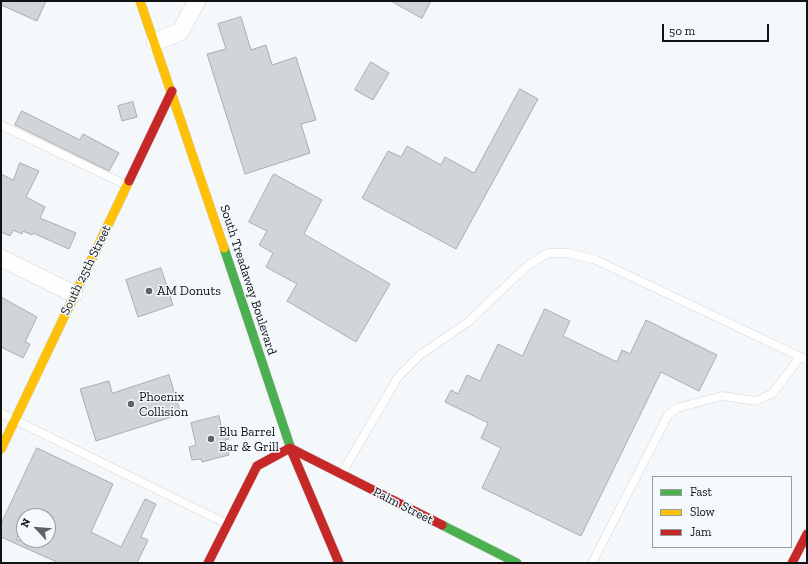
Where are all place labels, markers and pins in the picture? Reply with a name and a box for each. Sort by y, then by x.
place label: AM Donuts [157,283,221,299]
marker: AM Donuts [144,286,154,296]
place label: Phoenix Collision [139,389,188,420]
marker: Phoenix Collision [126,399,136,409]
place label: Blu Barrel Bar & Grill [219,424,279,455]
marker: Blu Barrel Bar & Grill [206,434,216,444]

